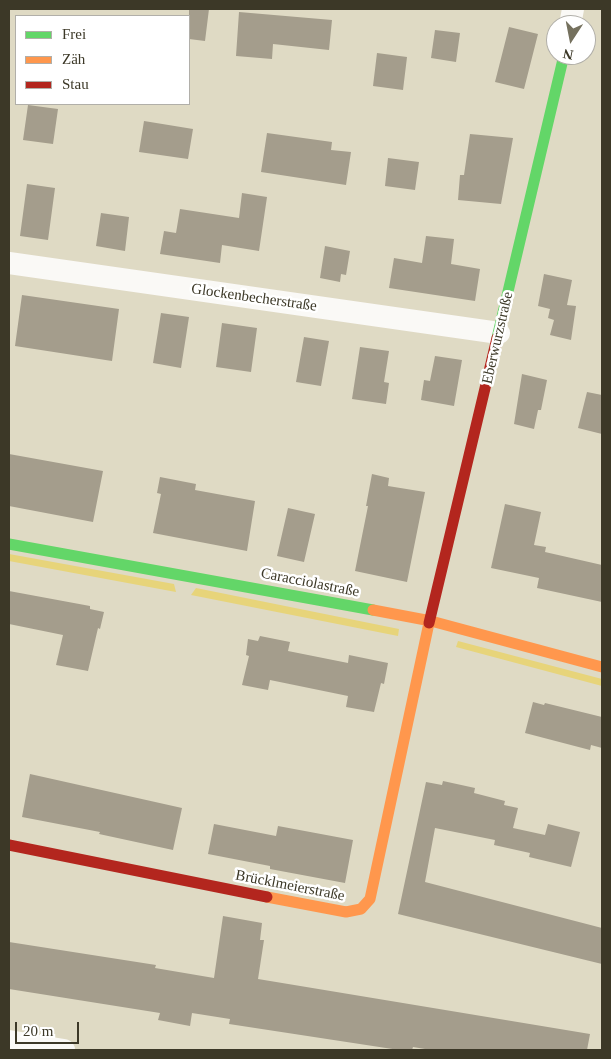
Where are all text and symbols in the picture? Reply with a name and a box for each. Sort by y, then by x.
legend [15,15,190,105]
north arrow [546,15,596,65]
text: Frei [62,26,86,42]
text: N [562,46,575,63]
text: Zäh [62,51,85,67]
text: Stau [62,76,89,92]
street label: Glockenbecherstraße [190,280,318,316]
street label: Eberwurzstraße [479,290,517,386]
street label: Caracciolastraße [259,565,361,601]
street label: Brücklmeierstraße [234,867,346,905]
scale bar [18,1012,81,1044]
text: 20 m [23,1023,53,1039]

